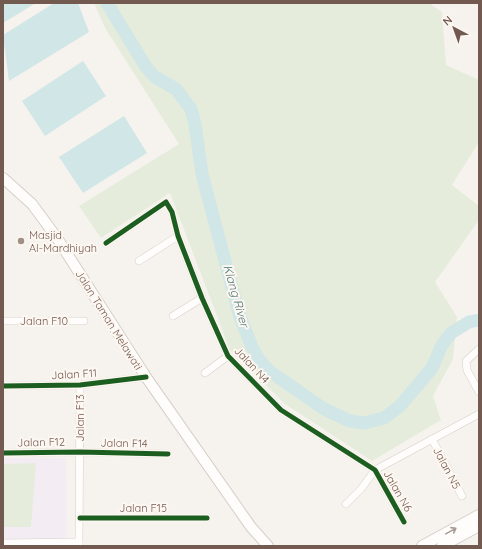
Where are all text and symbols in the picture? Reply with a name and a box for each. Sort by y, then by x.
north arrow [434,8,474,48]
text: N [440,13,455,28]
place label: Masjid Al-Mardhiyah [29,228,97,255]
marker: Masjid Al-Mardhiyah [16,236,26,246]
water label: Klang River [220,263,253,330]
street label: Jalan Taman Melawati [73,267,145,373]
street label: Jalan F10 [20,314,68,328]
street label: Jalan N4 [231,344,273,386]
street label: Jalan F11 [51,366,97,382]
street label: Jalan F13 [73,394,87,442]
street label: Jalan F12 [17,435,65,449]
street label: Jalan F14 [100,436,148,450]
street label: Jalan N5 [430,445,464,491]
street label: Jalan N6 [381,468,415,514]
street label: Jalan F15 [119,501,167,515]
one-way arrow [445,526,457,534]

